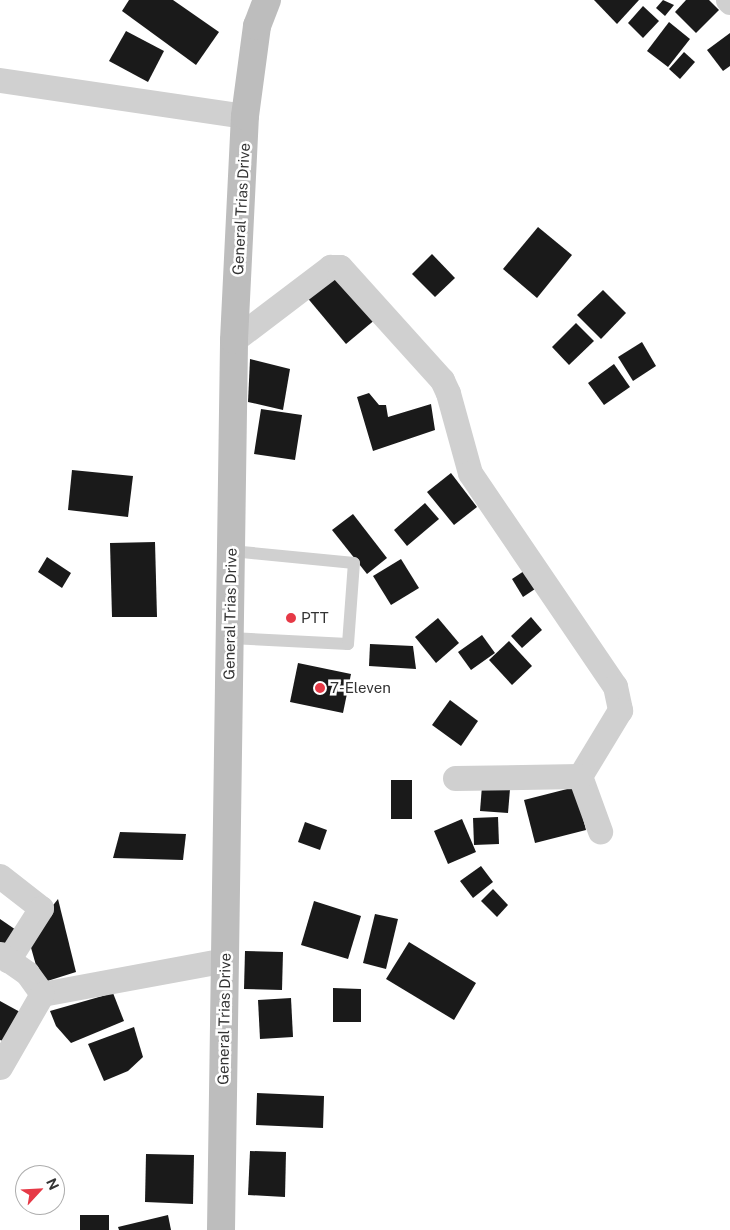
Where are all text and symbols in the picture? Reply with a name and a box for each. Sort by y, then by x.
street label: General Trias Drive [229,143,253,275]
street label: General Trias Drive [220,548,240,680]
place label: PTT [301,609,329,627]
marker: PTT [285,612,297,624]
place label: 7-Eleven [330,679,391,697]
marker: 7-Eleven [314,682,326,694]
street label: General Trias Drive [214,953,234,1085]
north arrow [15,1165,65,1215]
text: N [43,1176,62,1192]

